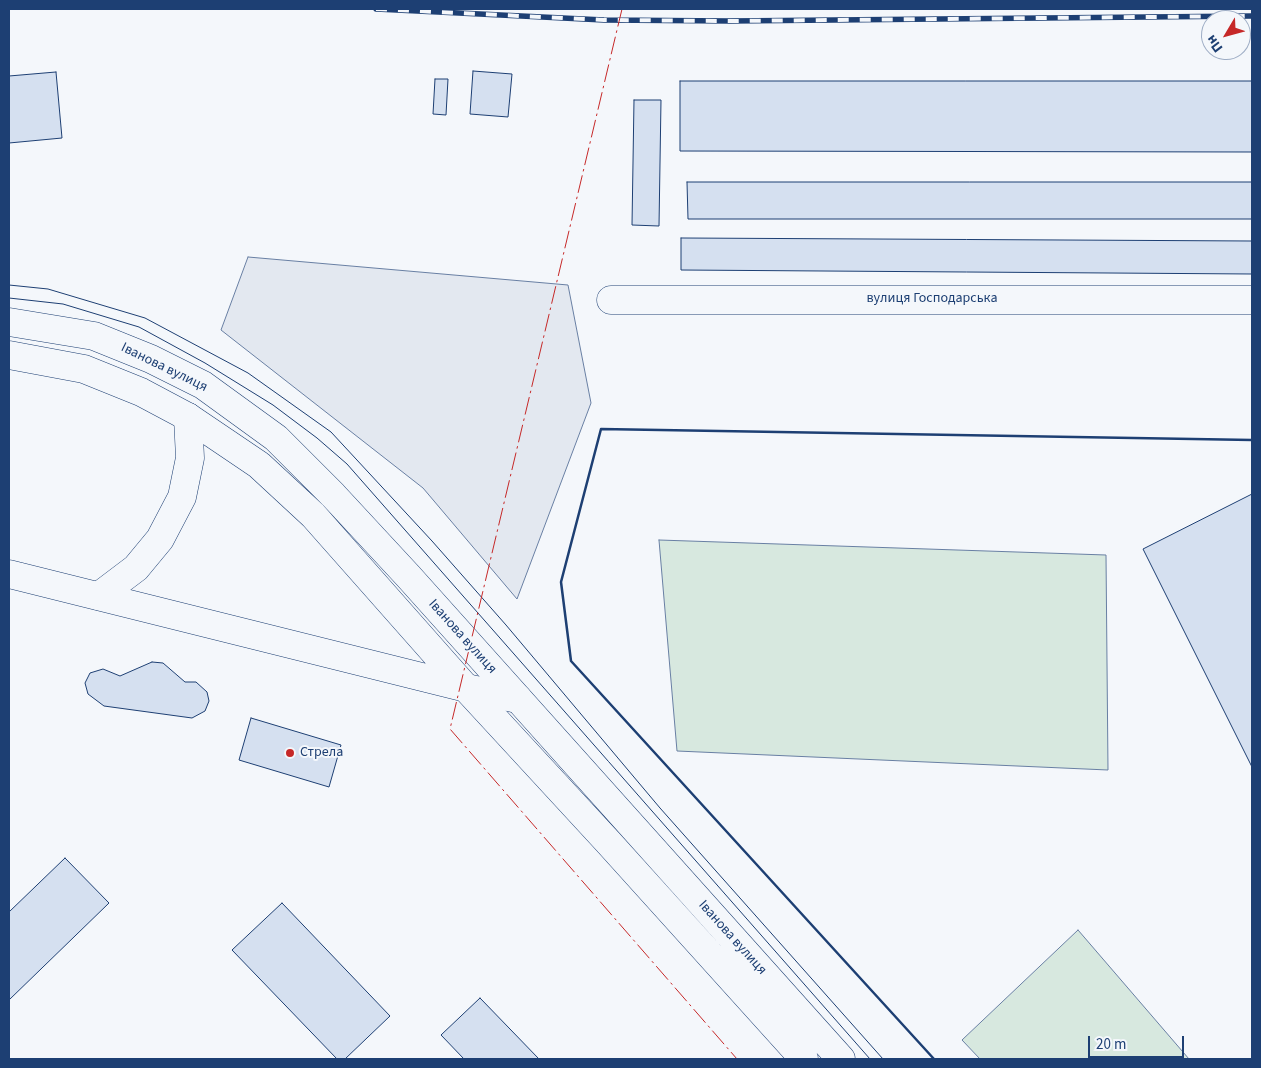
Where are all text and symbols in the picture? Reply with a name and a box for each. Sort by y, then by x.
north arrow [1201,10,1251,60]
text: Пн [1202,30,1228,56]
street label: вулиця Господарська [867,291,997,307]
street label: Іванова вулиця [118,340,210,396]
street label: Іванова вулиця [424,596,500,678]
place label: Стрела [300,745,343,761]
marker: Стрела [284,747,296,759]
street label: Іванова вулиця [694,897,770,979]
scale bar [1091,1026,1187,1058]
text: 20 m [1096,1034,1126,1055]

